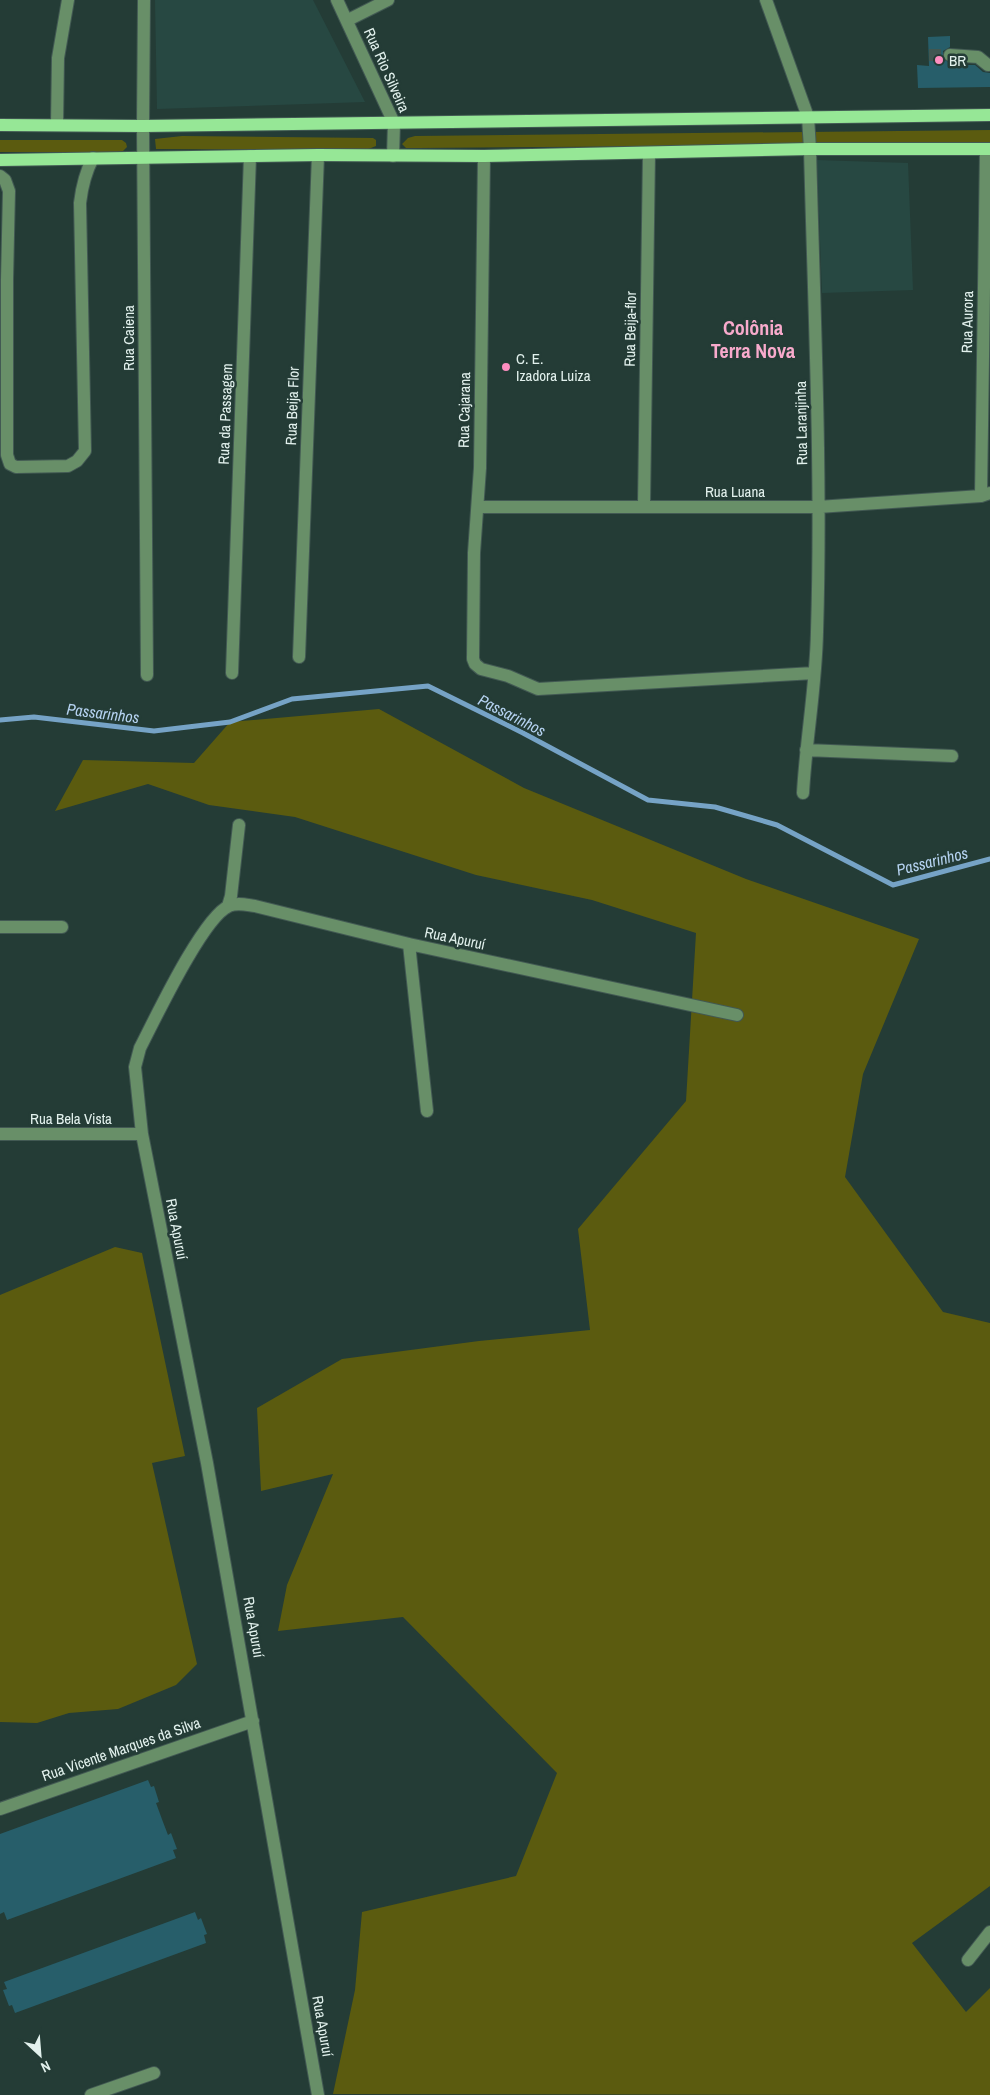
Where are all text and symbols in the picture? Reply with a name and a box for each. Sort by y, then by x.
street label: Rua Rio Silveira [359,25,415,116]
place label: BR [949,50,966,71]
marker: BR [933,54,945,66]
street label: Rua Beija-flor [619,291,641,367]
street label: Rua Aurora [956,291,978,353]
street label: Rua Caiena [118,305,139,371]
district label: Colônia Terra Nova [711,314,795,364]
place label: C. E. Izadora Luiza [516,348,591,386]
marker: C. E. Izadora Luiza [500,361,512,373]
street label: Rua da Passagem [213,363,237,465]
street label: Rua Beija Flor [280,366,304,446]
street label: Rua Cajarana [453,372,475,448]
street label: Rua Laranjinha [790,381,812,465]
street label: Rua Luana [705,481,765,502]
water label: Passarinhos [475,689,550,742]
water label: Passarinhos [65,698,141,728]
water label: Passarinhos [894,841,970,880]
street label: Rua Apuruí [423,921,488,955]
street label: Rua Bela Vista [30,1108,112,1129]
street label: Rua Apuruí [161,1197,193,1262]
street label: Rua Apuruí [238,1595,270,1660]
street label: Rua Vicente Marques da Silva [39,1712,203,1786]
street label: Rua Apuruí [307,1994,339,2059]
north arrow [15,2030,65,2080]
text: N [38,2057,53,2077]

